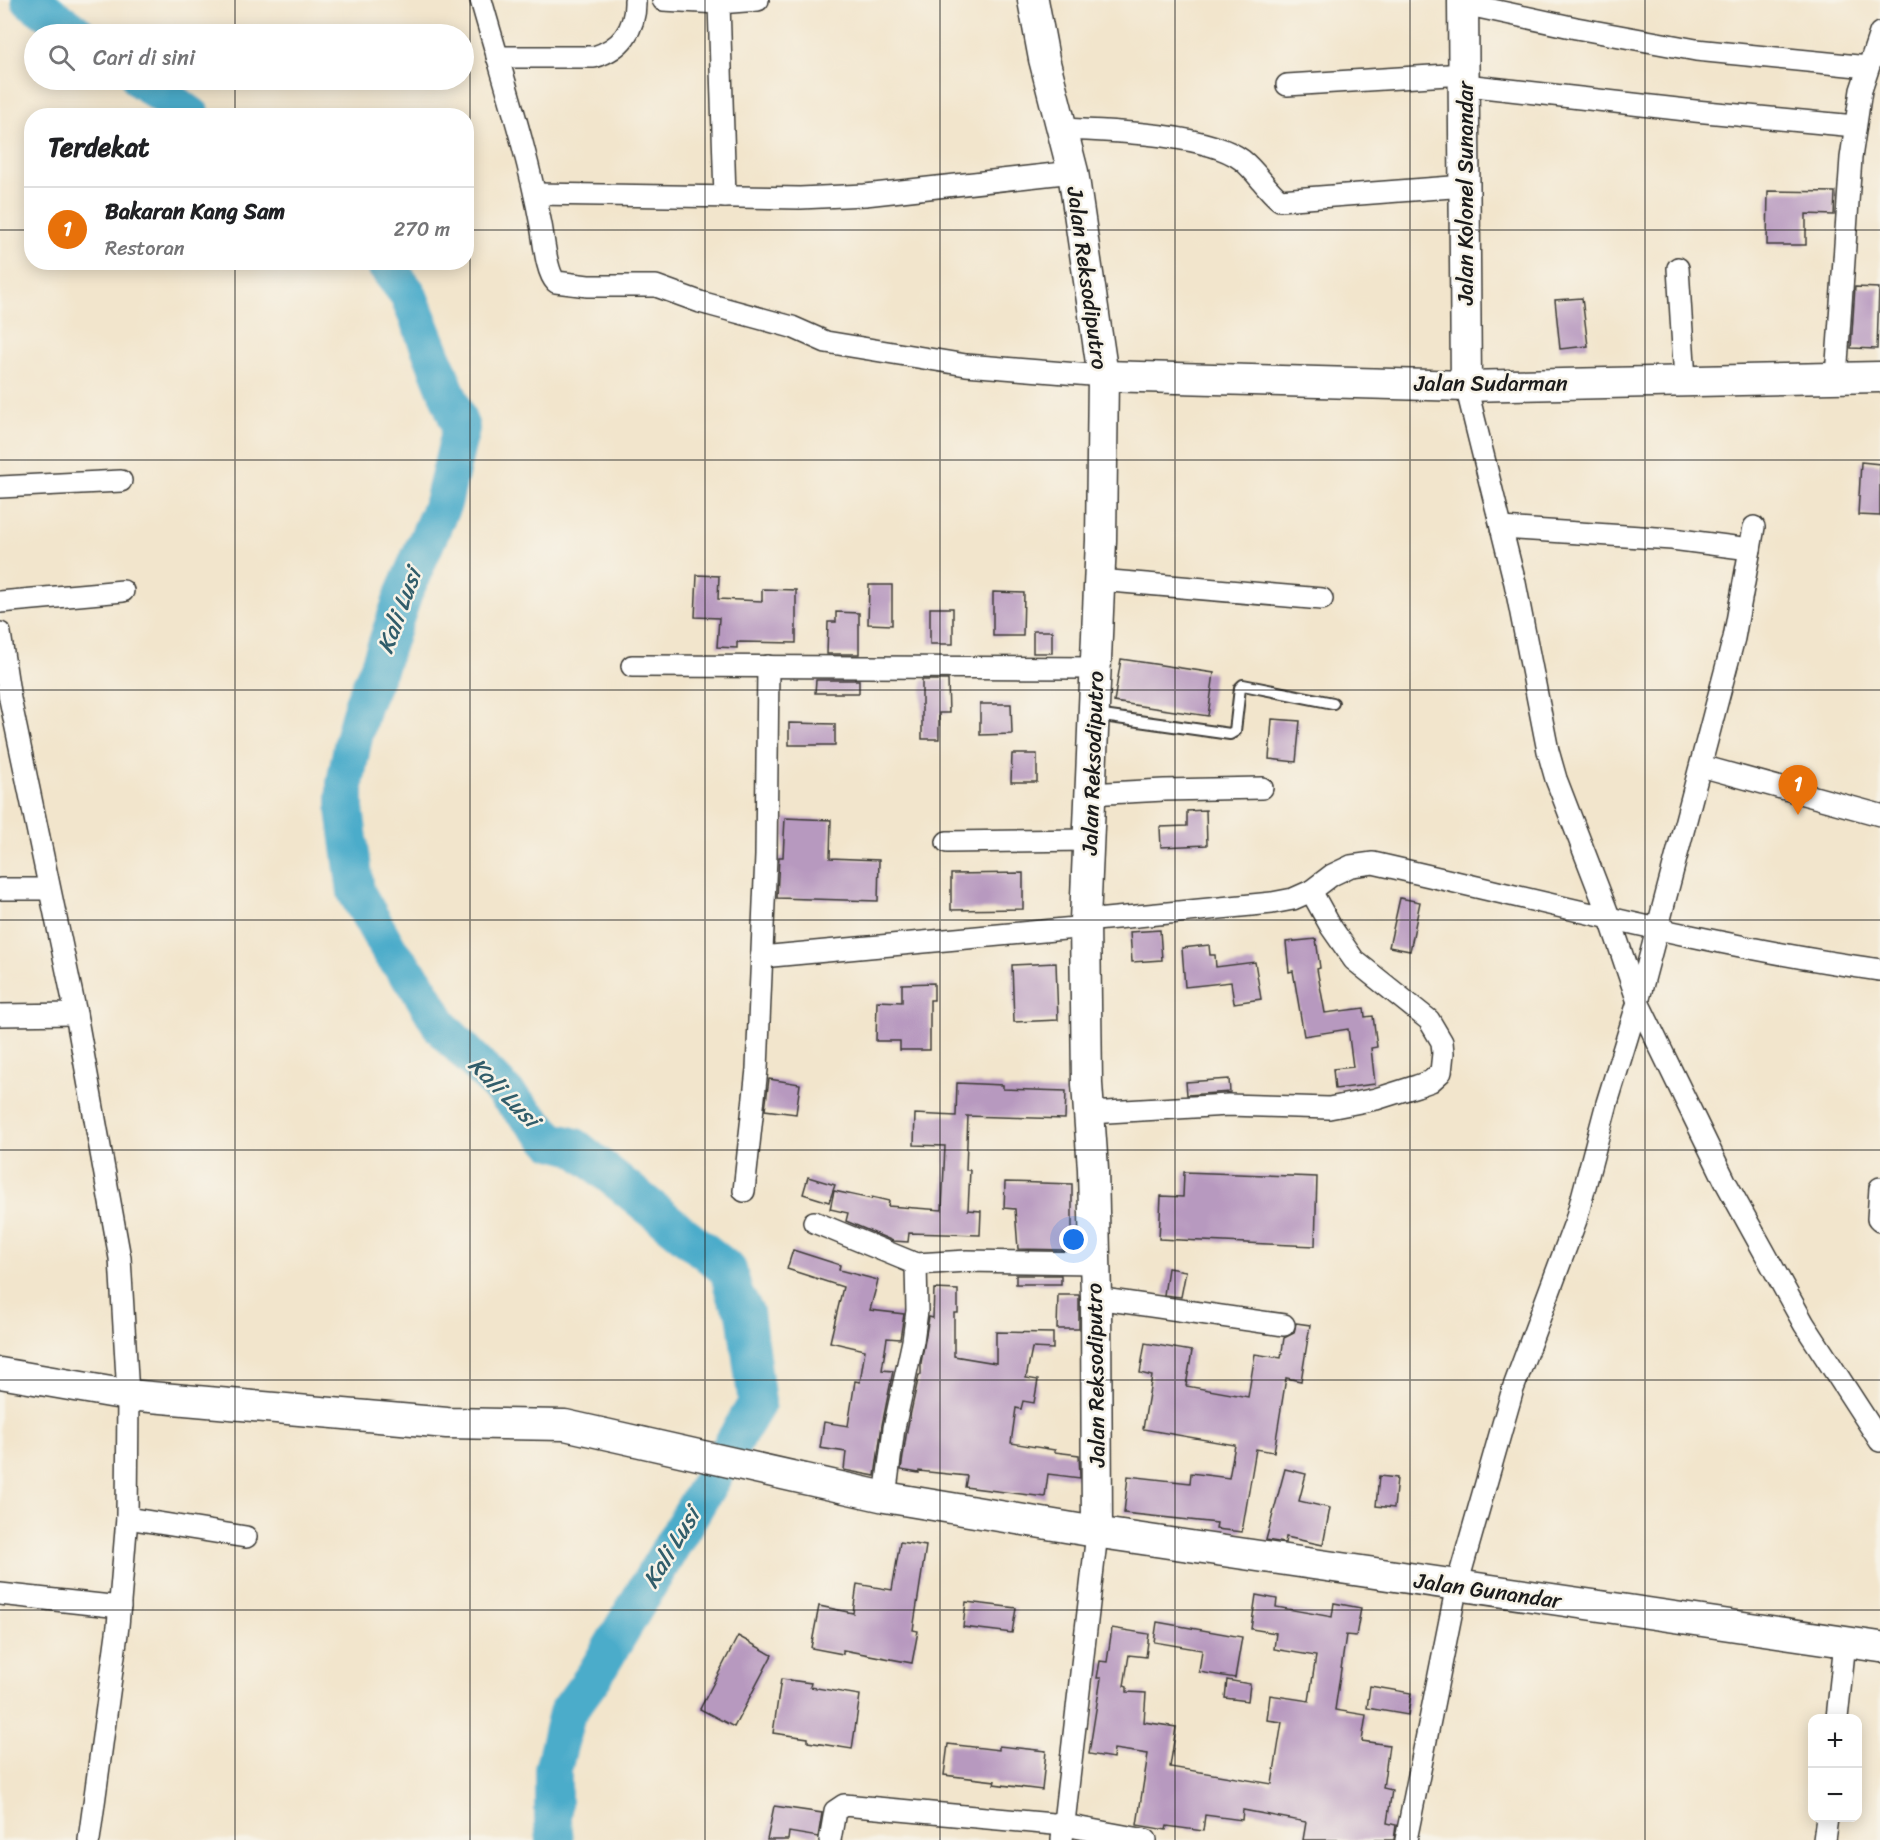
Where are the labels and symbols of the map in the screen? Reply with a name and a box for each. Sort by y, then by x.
street label: Jalan Kolonel Sunandar [1446,80,1485,306]
street label: Jalan Reksodiputro [1055,183,1120,372]
street label: Jalan Sudarman [1413,364,1568,403]
water label: Kali Lusi [364,558,435,660]
street label: Jalan Reksodiputro [1070,670,1115,857]
pin: 1 [1778,766,1818,815]
water label: Kali Lusi [458,1046,553,1141]
your location [1059,1225,1088,1254]
street label: Jalan Reksodiputro [1074,1283,1117,1468]
water label: Kali Lusi [630,1496,714,1597]
street label: Jalan Gunandar [1411,1561,1565,1620]

